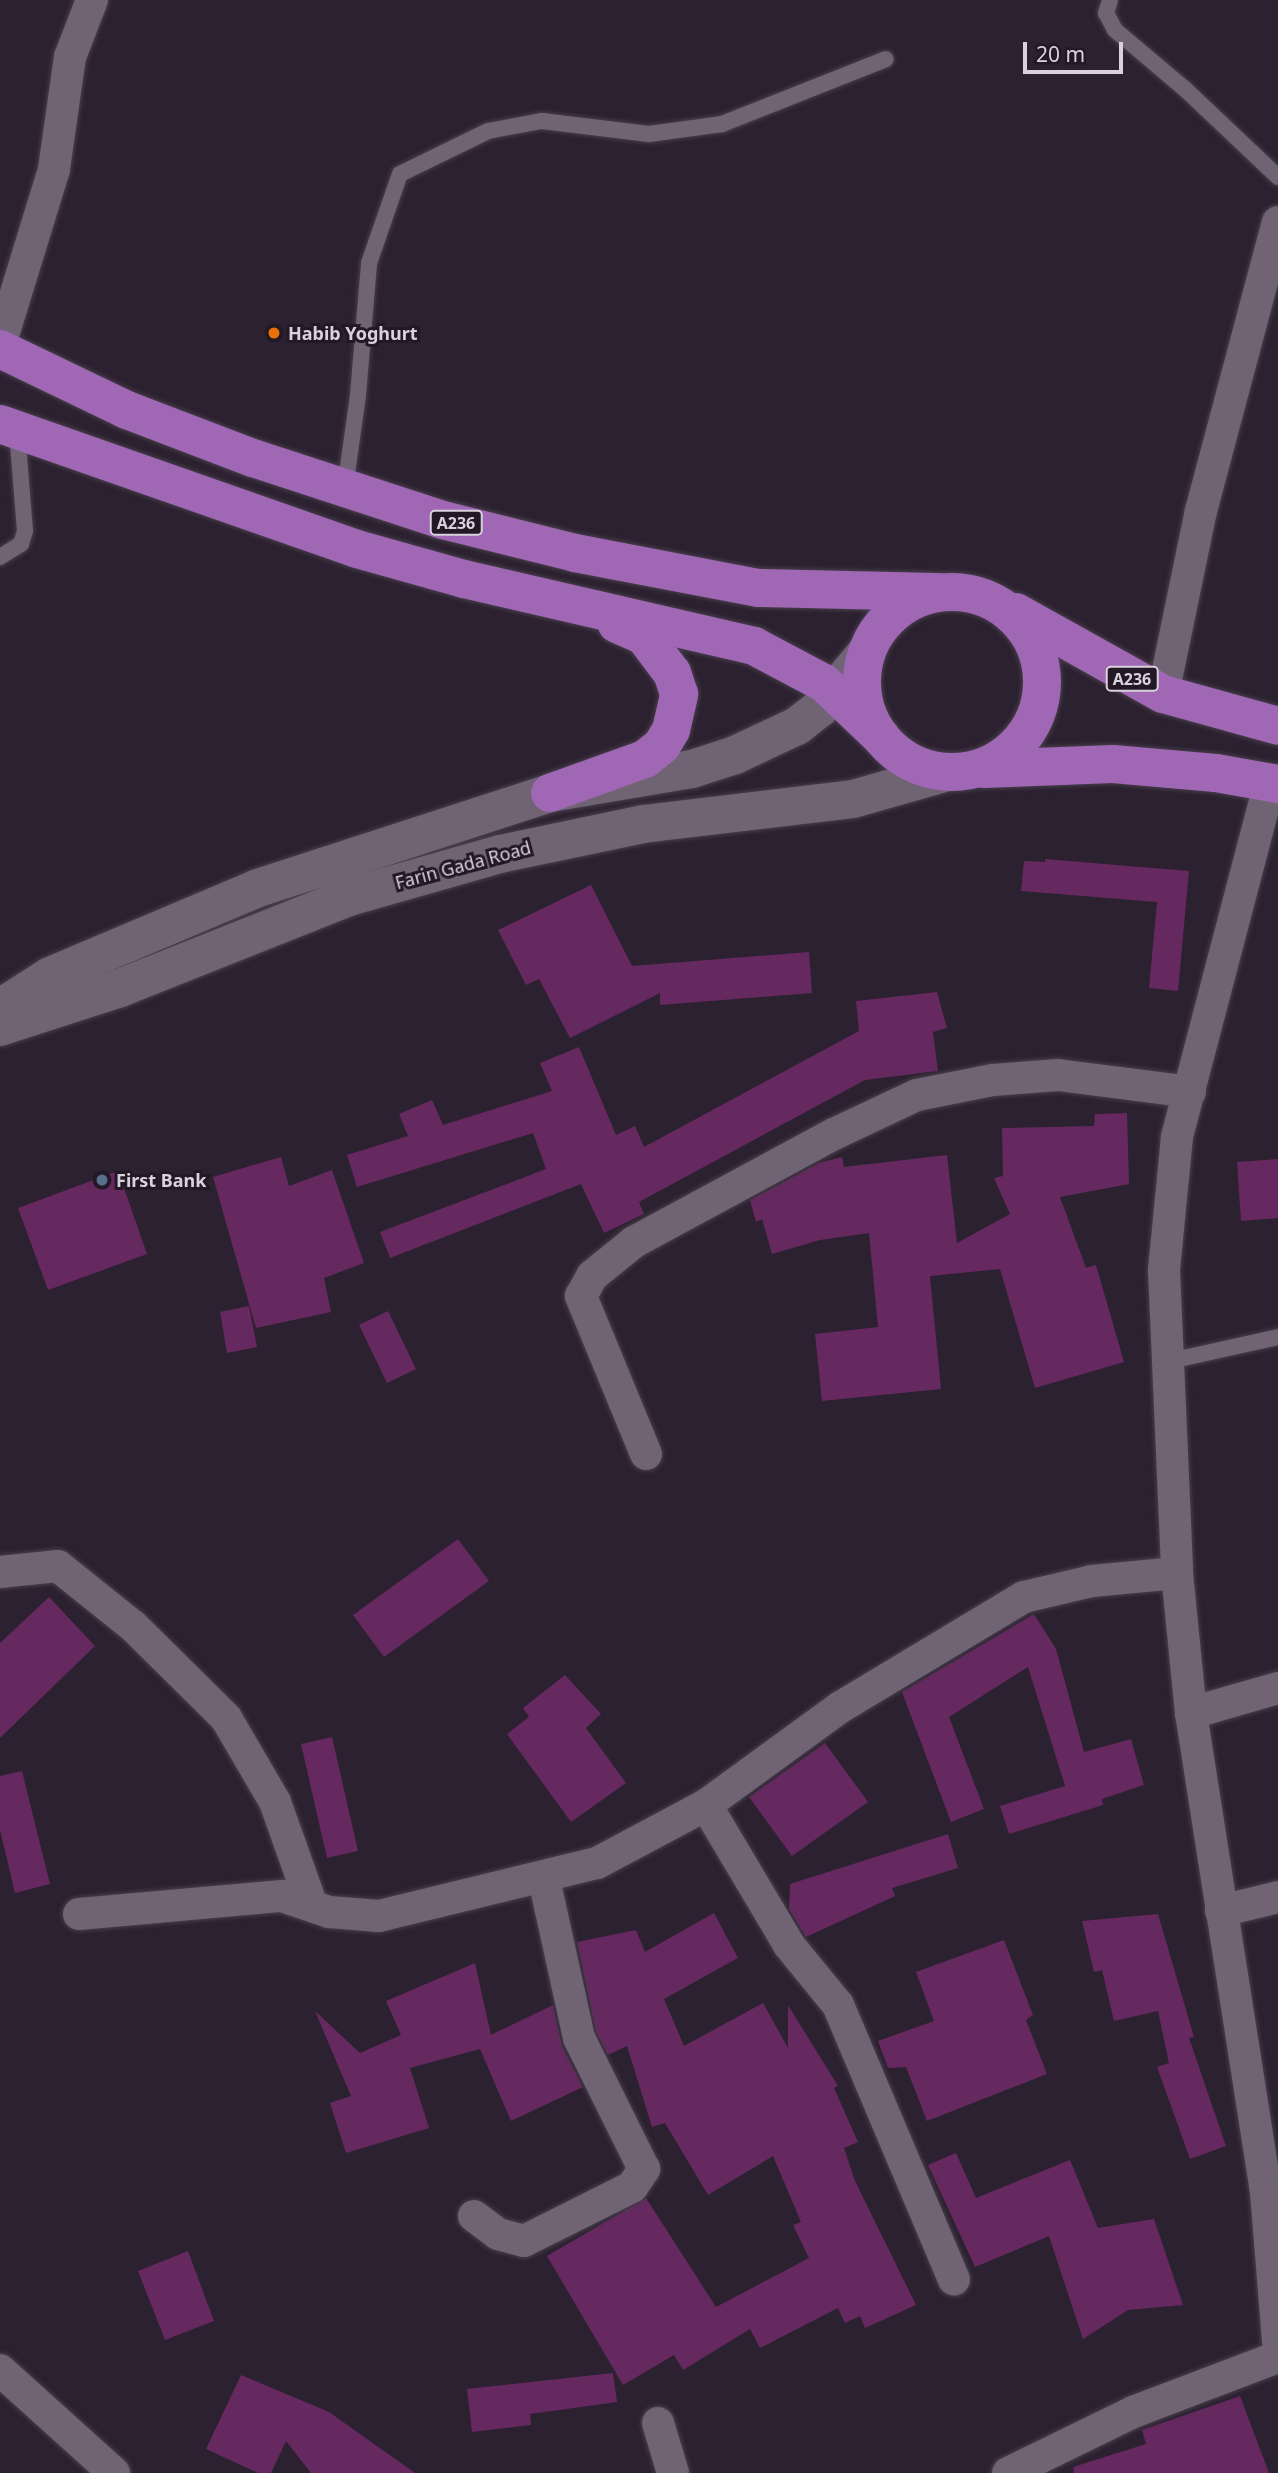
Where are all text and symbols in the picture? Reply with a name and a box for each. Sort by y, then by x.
scale bar [1026,28,1126,72]
text: 20 m [1036,40,1085,68]
place label: Habib Yoghurt [288,322,418,344]
marker: Habib Yoghurt [266,325,282,341]
road number: A236 [428,510,484,536]
road number: A236 [1104,666,1160,692]
street label: Farin Gada Road [393,836,533,894]
place label: First Bank [116,1169,206,1191]
marker: First Bank [94,1172,110,1188]

